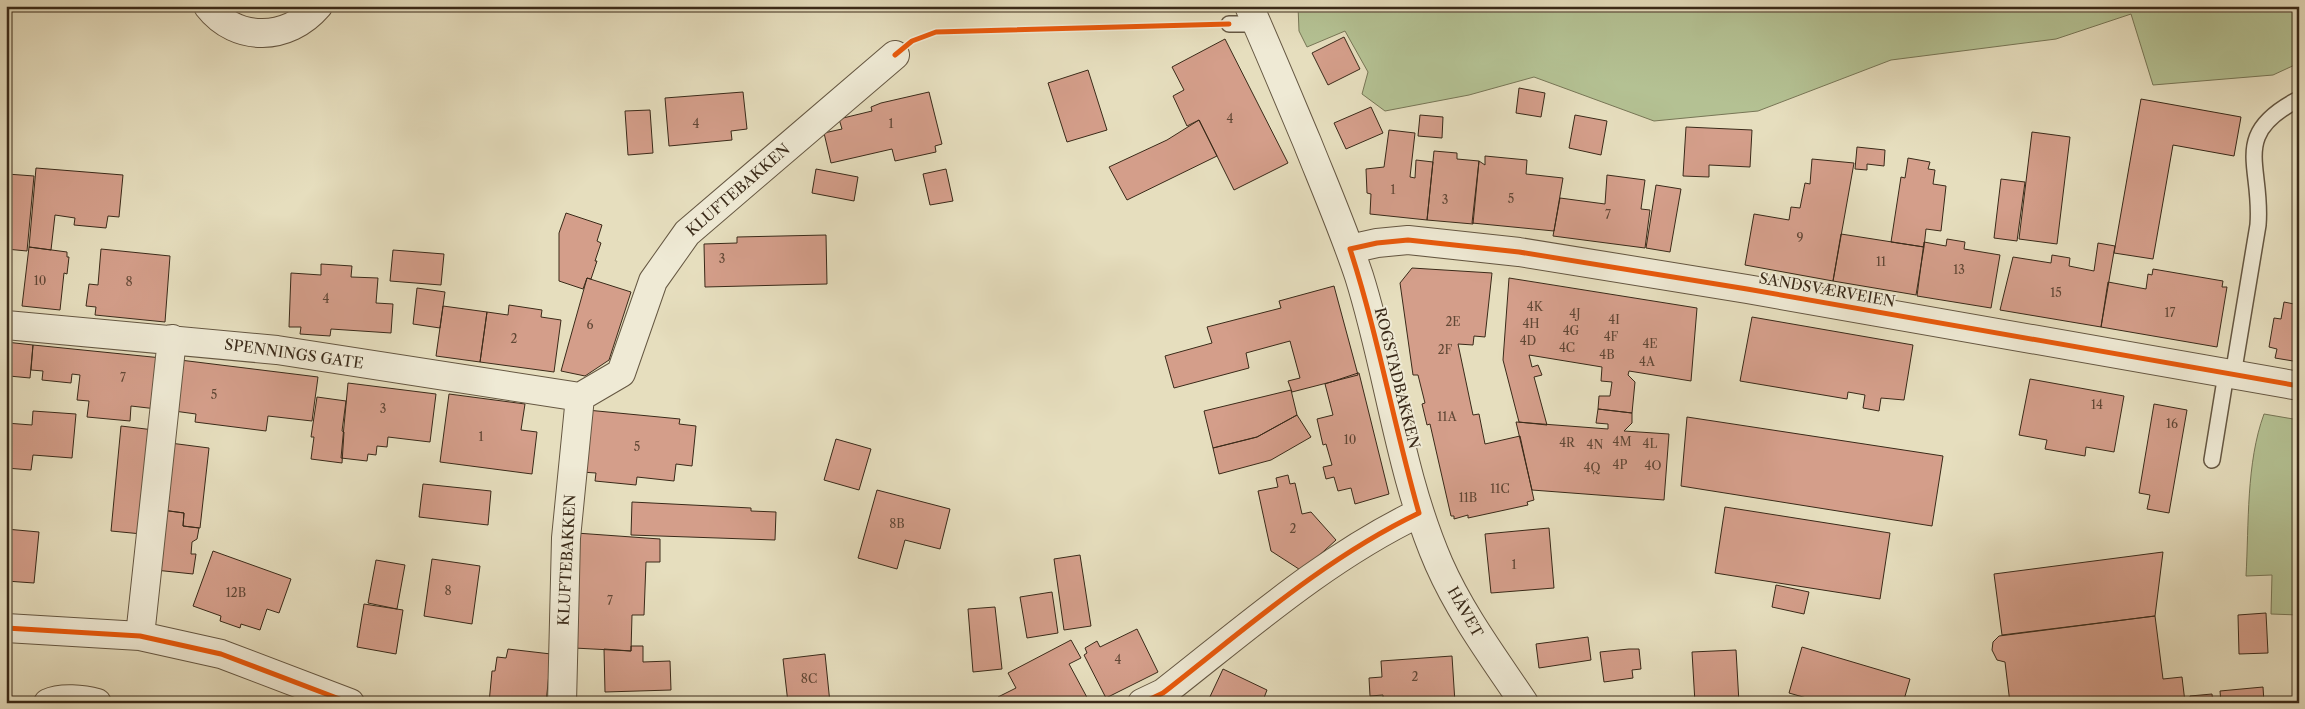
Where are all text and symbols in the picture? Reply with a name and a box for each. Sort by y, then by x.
house number: 4 [1227,111,1234,126]
house number: 4 [693,116,700,131]
house number: 1 [888,116,894,131]
street label: KLUFTEBAKKEN [682,139,794,240]
house number: 1 [1390,182,1396,197]
house number: 5 [1508,191,1514,206]
house number: 3 [1442,192,1448,207]
house number: 7 [1605,207,1611,222]
house number: 9 [1796,230,1804,245]
house number: 3 [719,251,725,266]
house number: 11 [1876,254,1886,269]
house number: 13 [1953,262,1965,277]
street label: SANDSVÆRVEIEN [1757,268,1897,311]
house number: 10 [34,273,46,288]
house number: 8 [125,274,133,289]
house number: 15 [2050,285,2062,300]
house number: 4 [323,291,330,306]
house number: 4K [1527,299,1544,314]
street label: ROGSTADBAKKEN [1371,305,1424,450]
house number: 17 [2165,305,2176,320]
house number: 4J [1569,306,1581,321]
house number: 4I [1608,312,1620,327]
house number: 2E [1445,314,1461,329]
house number: 4H [1522,316,1540,331]
house number: 6 [586,317,594,332]
house number: 4G [1563,323,1580,338]
house number: 4F [1604,329,1619,344]
house number: 2 [511,331,518,346]
house number: 4D [1520,333,1537,348]
street label: SPENNINGS GATE [223,334,365,373]
house number: 4E [1642,336,1658,351]
house number: 4C [1559,340,1575,355]
house number: 2F [1438,342,1453,357]
house number: 4B [1599,347,1615,362]
house number: 4A [1639,354,1656,369]
house number: 7 [120,370,126,385]
house number: 5 [211,387,217,402]
house number: 14 [2091,397,2103,412]
house number: 3 [380,401,386,416]
house number: 11A [1437,409,1458,424]
house number: 16 [2166,416,2178,431]
house number: 1 [478,429,484,444]
house number: 10 [1344,432,1356,447]
house number: 4M [1612,434,1632,449]
house number: 4R [1559,435,1576,450]
house number: 4L [1643,436,1658,451]
house number: 4N [1587,437,1604,452]
house number: 5 [634,439,640,454]
house number: 4P [1613,457,1627,472]
house number: 4O [1645,458,1661,473]
house number: 4Q [1584,460,1600,475]
house number: 11C [1490,481,1510,496]
house number: 11B [1459,490,1477,505]
street label: KLUFTEBAKKEN [554,494,579,626]
house number: 8B [889,516,905,531]
house number: 2 [1290,521,1297,536]
house number: 1 [1511,557,1517,572]
house number: 8 [444,583,452,598]
street label: HÅVET [1443,583,1488,641]
house number: 12B [226,585,246,600]
house number: 7 [607,593,613,608]
house number: 4 [1115,652,1122,667]
house number: 2 [1412,669,1419,684]
house number: 8C [801,671,817,686]

